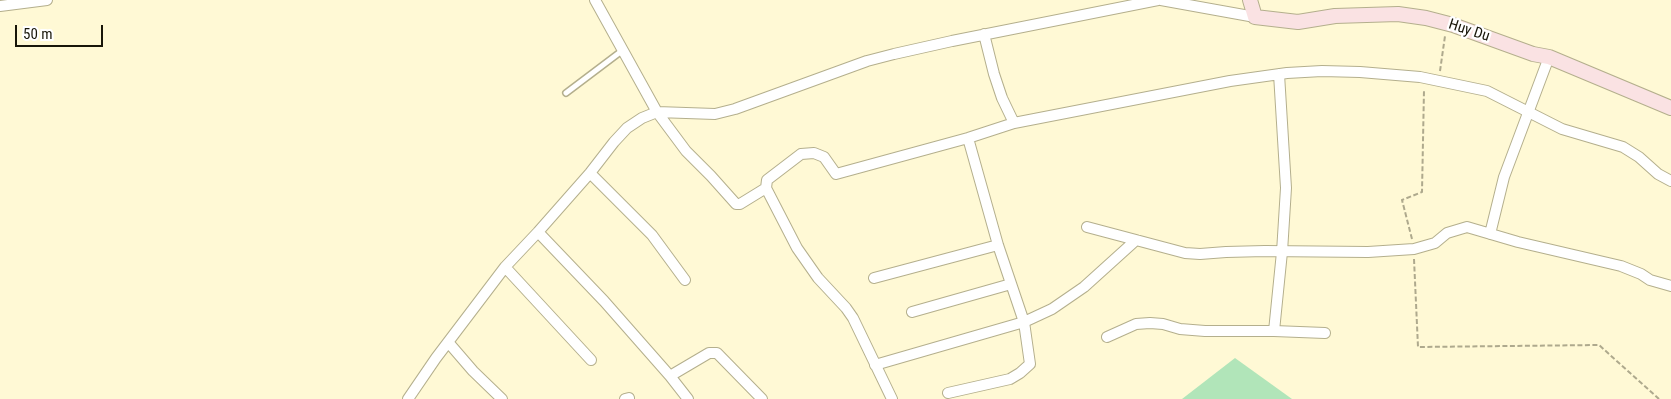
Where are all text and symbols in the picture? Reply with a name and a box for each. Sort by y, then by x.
scale bar [18,15,105,47]
street label: Huy Du [1446,16,1492,46]
text: 50 m [23,25,53,43]

